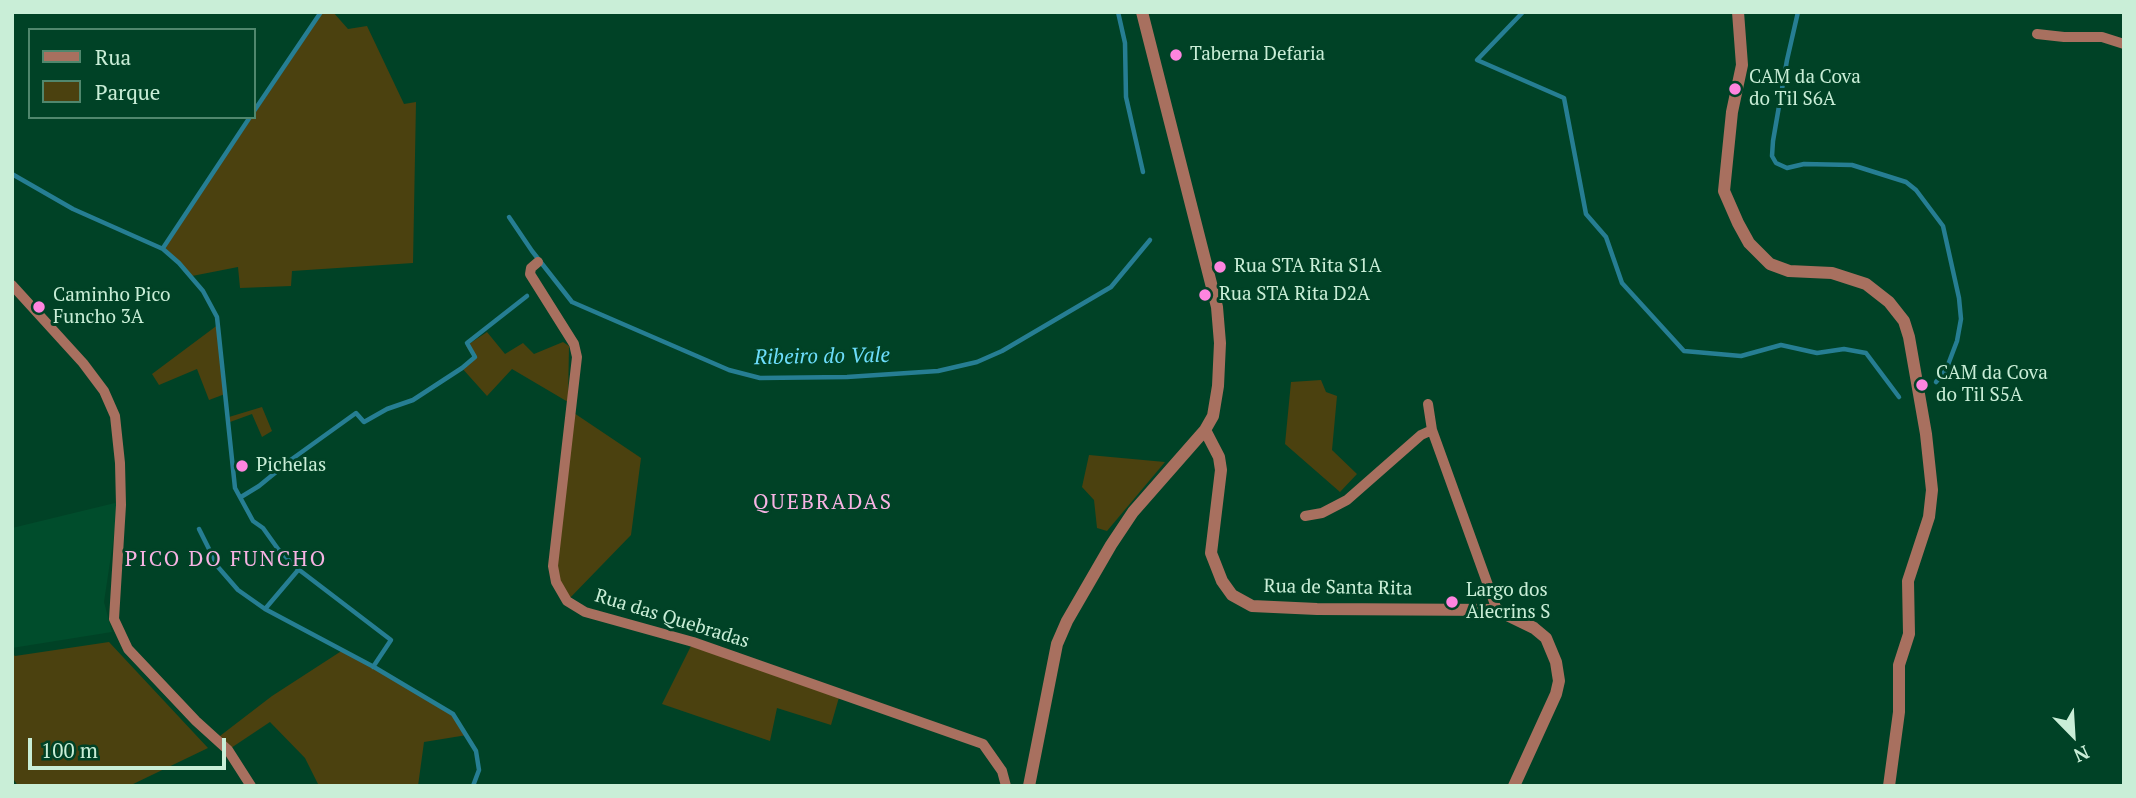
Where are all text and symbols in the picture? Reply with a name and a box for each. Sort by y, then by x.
legend [28,28,256,119]
text: Rua [95,43,131,71]
place label: Taberna Defaria [1190,44,1325,66]
marker: Taberna Defaria [1168,47,1184,63]
place label: CAM da Cova do Til S6A [1749,67,1861,111]
text: Parque [95,78,160,106]
marker: CAM da Cova do Til S6A [1727,81,1743,97]
place label: Rua STA Rita S1A [1234,256,1382,278]
marker: Rua STA Rita S1A [1212,259,1228,275]
place label: Rua STA Rita D2A [1219,284,1370,306]
place label: Caminho Pico Funcho 3A [53,285,171,329]
marker: Rua STA Rita D2A [1197,287,1213,303]
marker: Caminho Pico Funcho 3A [31,299,47,315]
water label: Ribeiro do Vale [754,343,890,371]
place label: CAM da Cova do Til S5A [1936,363,2048,407]
marker: CAM da Cova do Til S5A [1914,377,1930,393]
place label: Pichelas [256,455,326,477]
marker: Pichelas [234,458,250,474]
district label: QUEBRADAS [754,490,892,516]
district label: PICO DO FUNCHO [127,547,325,573]
street label: Rua de Santa Rita [1263,575,1413,601]
place label: Largo dos Alecrins S [1466,580,1550,624]
street label: Rua das Quebradas [592,585,752,653]
marker: Largo dos Alecrins S [1444,594,1460,610]
north arrow [2038,700,2108,770]
scale bar [32,724,229,768]
text: 100 m [41,736,98,764]
text: N [2070,740,2093,769]

